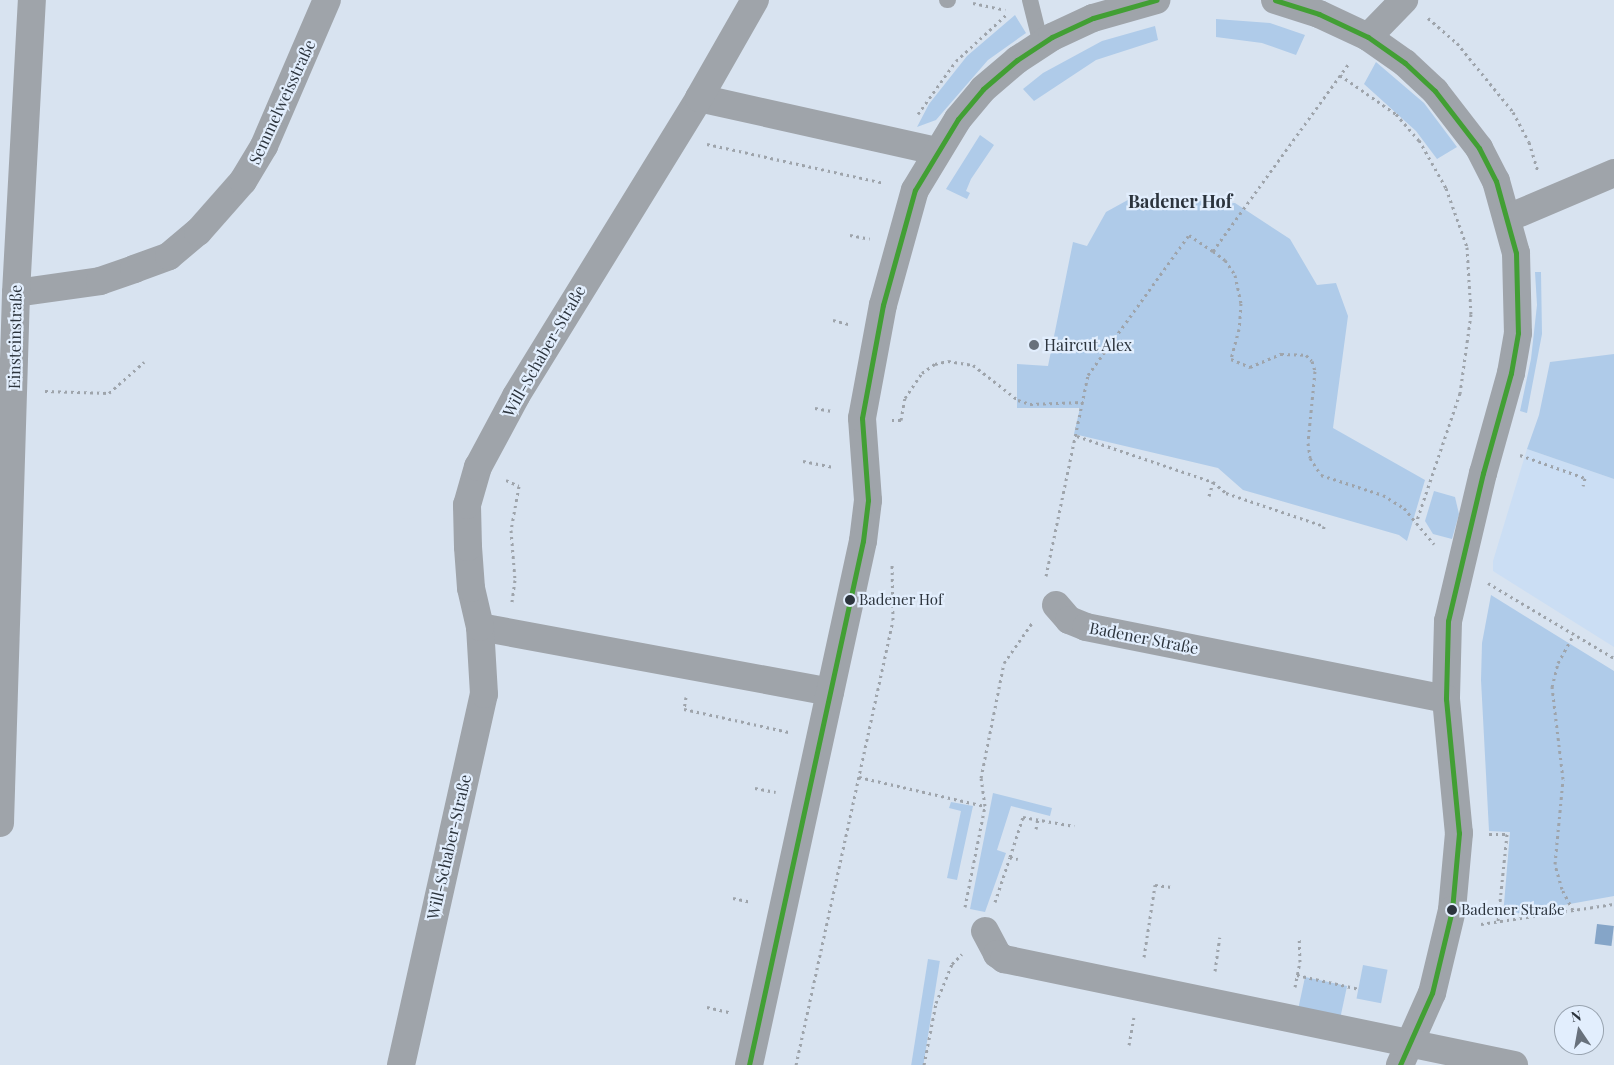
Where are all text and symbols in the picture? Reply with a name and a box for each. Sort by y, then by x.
street label: Semmelweisstraße [245,37,319,167]
district label: Badener Hof [1128,190,1232,212]
street label: Will-Schaber-Straße [499,282,589,420]
street label: Einsteinstraße [4,285,26,389]
place label: Haircut Alex [1044,335,1133,355]
marker: Haircut Alex [1028,339,1040,351]
place label: Badener Hof [859,591,943,609]
marker: Badener Hof [845,595,855,605]
street label: Badener Straße [1088,618,1200,658]
street label: Will-Schaber-Straße [423,773,475,921]
place label: Badener Straße [1461,901,1565,919]
marker: Badener Straße [1447,905,1457,915]
north arrow [1554,1005,1604,1055]
text: N [1569,1005,1583,1026]

